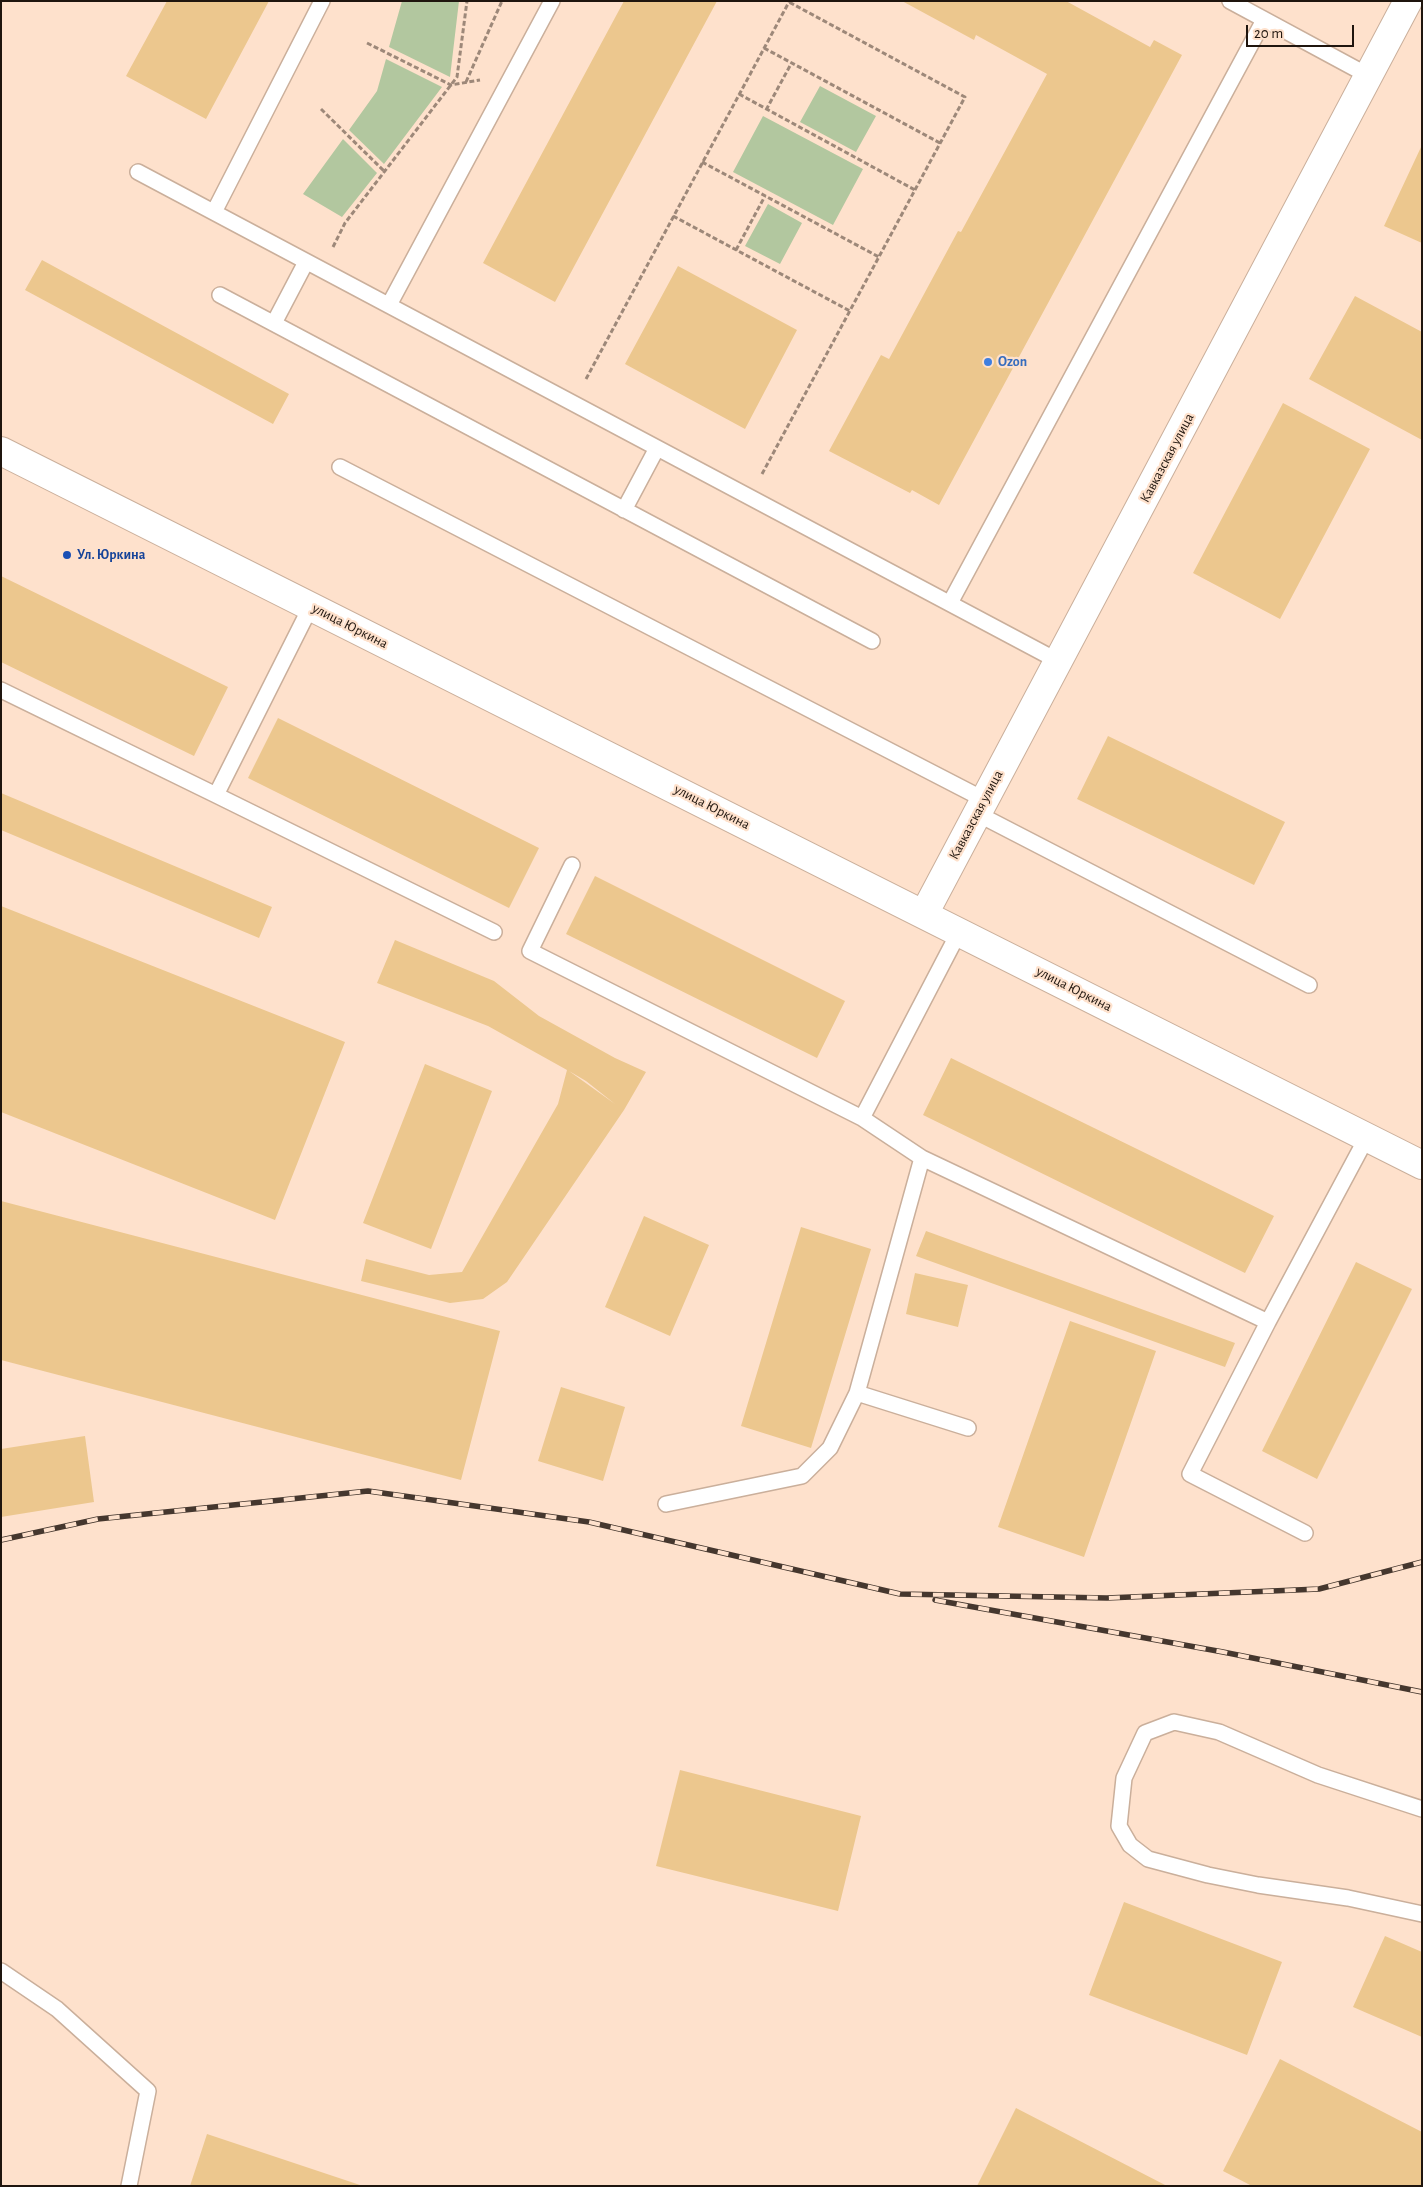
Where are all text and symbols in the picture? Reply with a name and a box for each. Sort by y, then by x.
scale bar [1248,15,1356,47]
text: 20 m [1254,26,1283,41]
place label: Ozon [998,354,1027,370]
marker: Ozon [982,356,994,368]
street label: Кавказская улица [1136,410,1198,506]
place label: Ул. Юркина [77,547,145,563]
marker: Ул. Юркина [61,549,73,561]
street label: улица Юркина [309,600,391,652]
street label: Кавказская улица [945,767,1007,863]
street label: улица Юркина [671,781,753,833]
street label: улица Юркина [1033,963,1115,1015]

